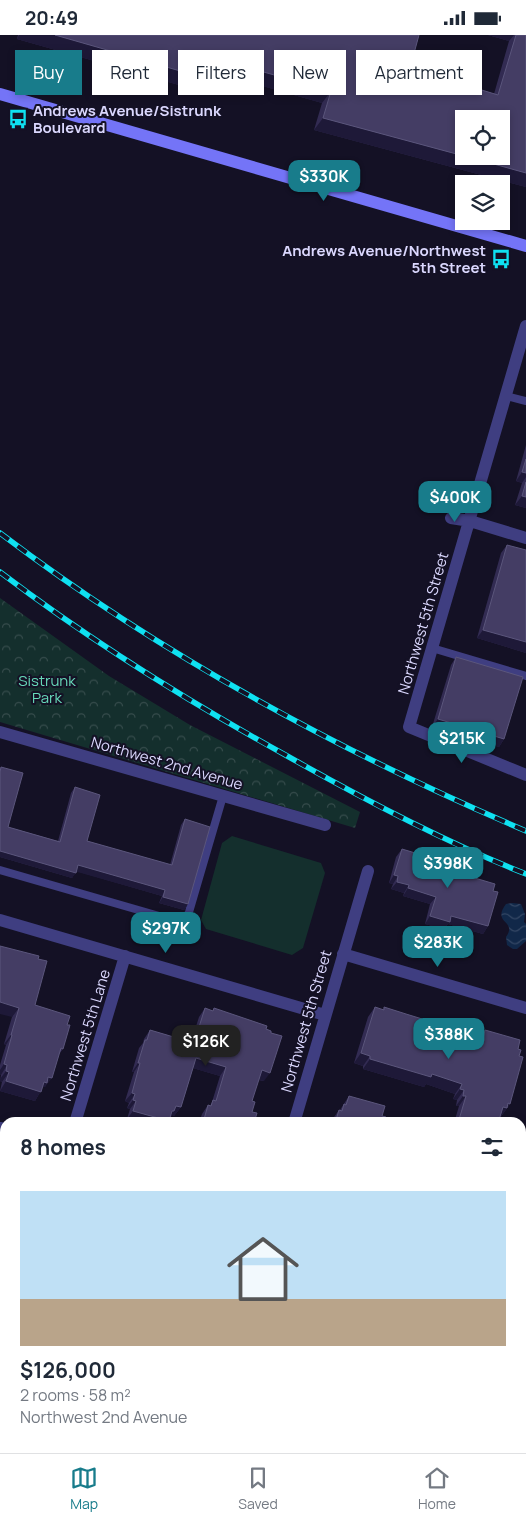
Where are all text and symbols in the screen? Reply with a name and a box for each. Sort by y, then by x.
text: 20:49 [25,5,78,31]
chip: Buy [15,50,82,95]
chip: Rent [92,50,168,95]
chip: Filters [178,50,264,95]
chip: New [274,50,346,95]
chip: Apartment [356,50,482,95]
place label: Andrews Avenue/Sistrunk Boulevard [33,100,222,138]
bus stop icon: Andrews Avenue/Sistrunk Boulevard [7,108,29,130]
map controls [455,110,510,230]
button: locate [455,110,510,165]
pin: $330K [289,159,359,202]
text: $330K [299,165,349,187]
button: layers [455,175,510,230]
place label: Andrews Avenue/Northwest 5th Street [282,240,486,278]
bus stop icon: Andrews Avenue/Northwest 5th Street [490,248,512,270]
pin: $400K [420,481,490,523]
text: $400K [429,486,481,508]
street label: Northwest 5th Street [393,549,453,697]
park label: Sistrunk Park [18,670,76,708]
pin: $215K [427,721,497,764]
text: $215K [439,727,485,749]
street label: Northwest 2nd Avenue [89,731,246,795]
pin: $398K [413,847,483,889]
text: $398K [423,852,473,874]
pin: $297K [131,911,201,954]
text: $297K [142,917,190,939]
pin: $283K [403,925,473,968]
text: $283K [413,931,463,953]
street label: Northwest 5th Street [276,947,336,1095]
street label: Northwest 5th Lane [55,966,115,1103]
pin: $388K [414,1017,484,1060]
text: $388K [424,1023,474,1045]
pin: $126K [171,1025,241,1067]
text: $126K [183,1030,229,1052]
text: 8 homes [20,1133,106,1161]
icon: filters [478,1133,506,1161]
icon: home [218,1224,308,1314]
text: $126,000 [20,1356,116,1384]
text: 2 rooms · 58 m² [20,1384,131,1406]
text: Northwest 2nd Avenue [20,1406,187,1428]
tab: Map [70,1464,98,1513]
tab: Saved [238,1464,278,1513]
tab: Home [418,1464,456,1513]

